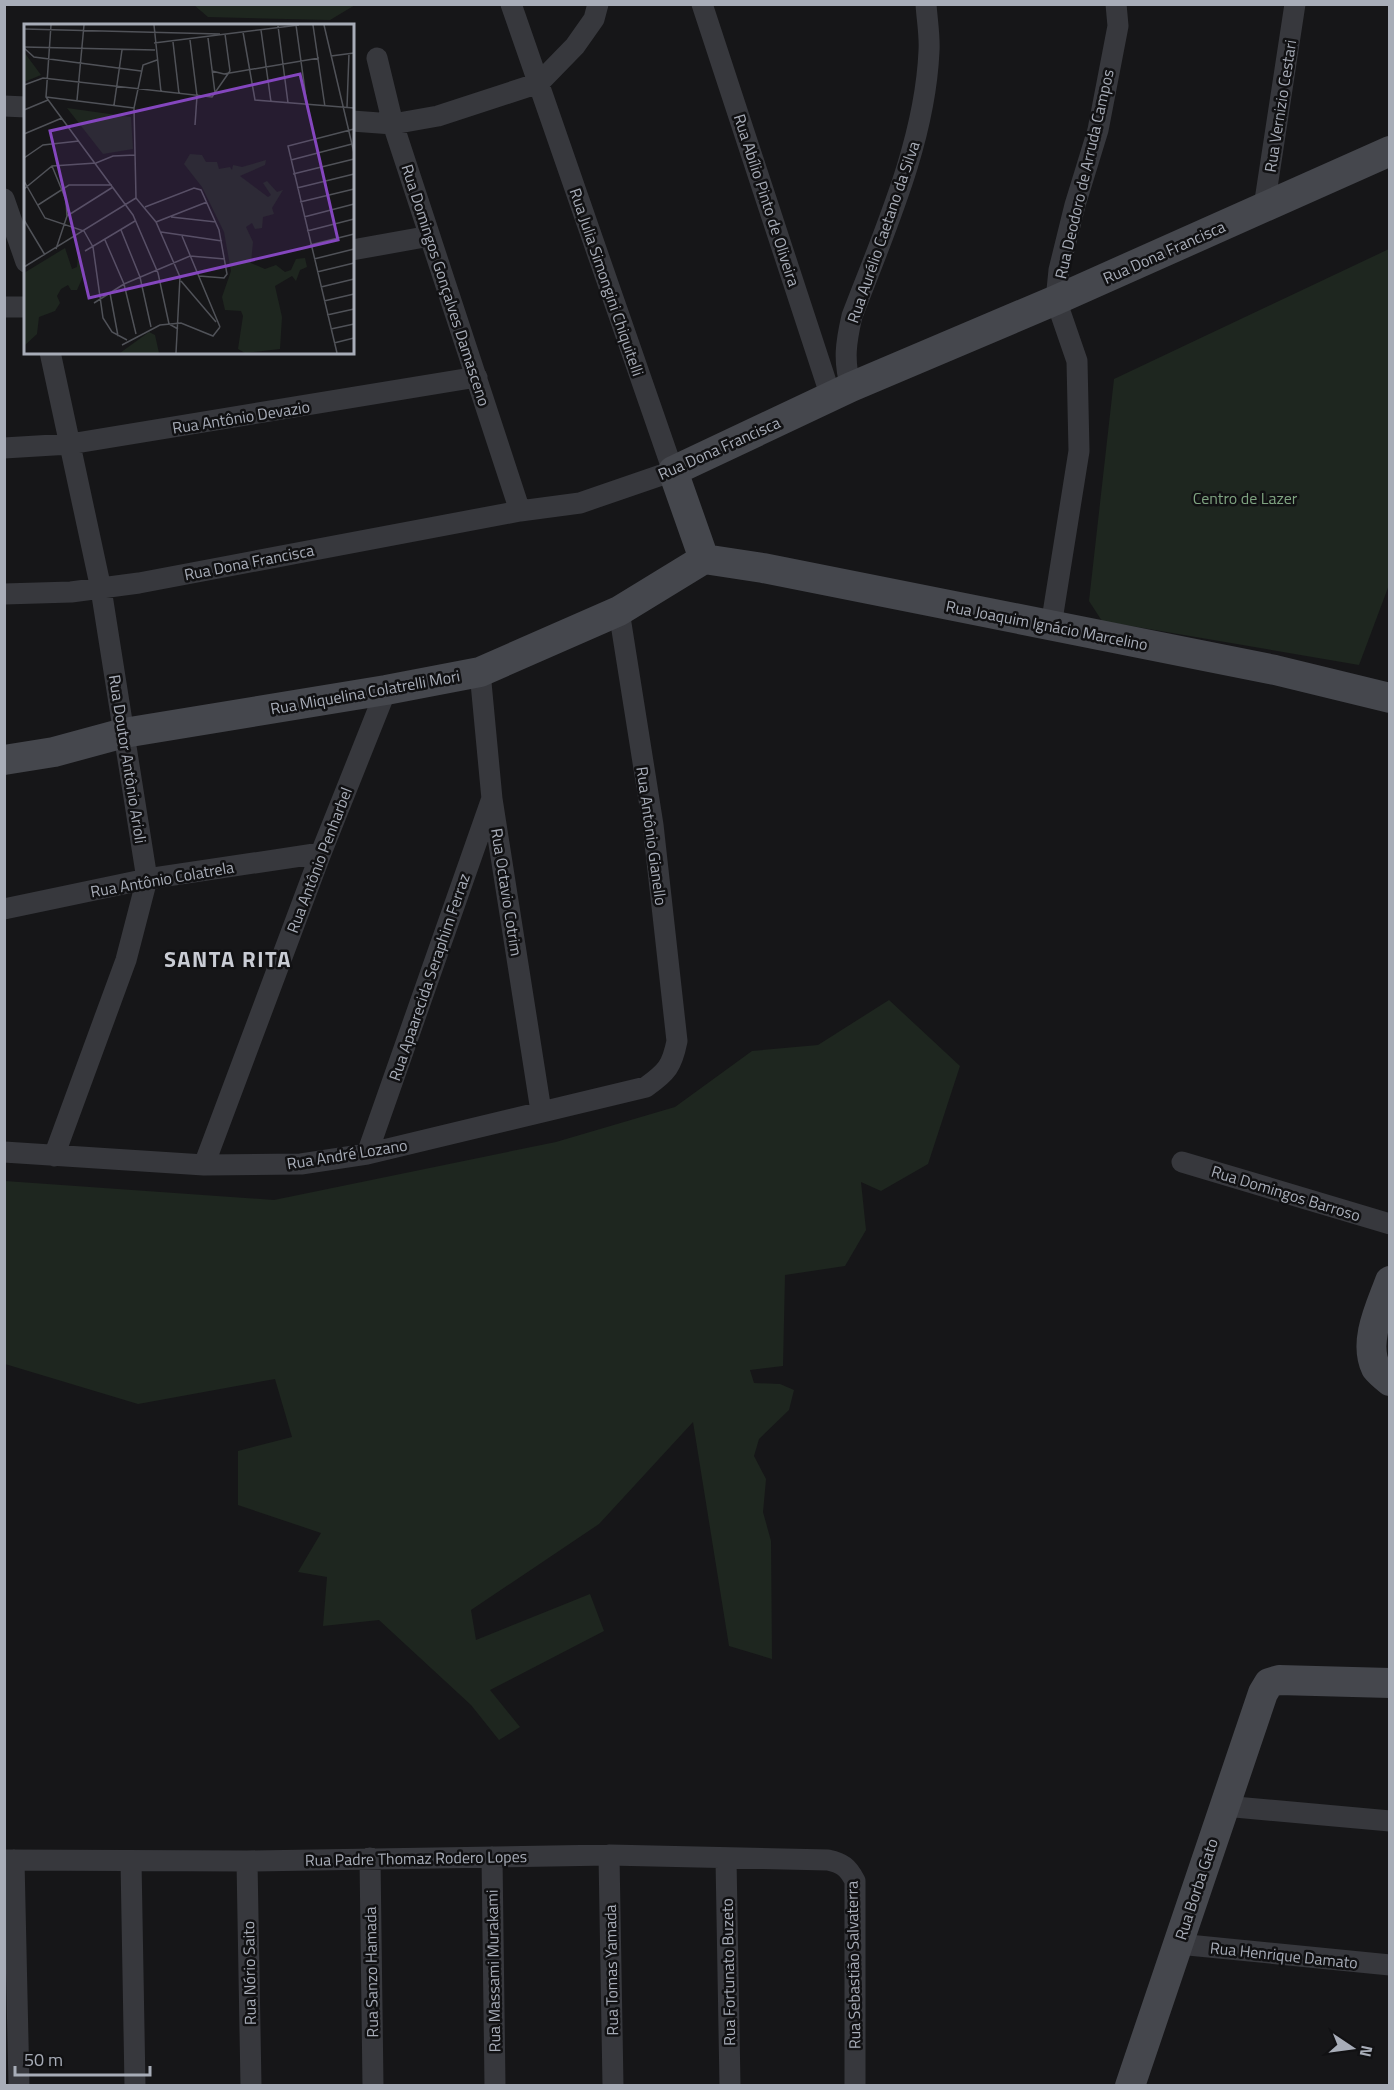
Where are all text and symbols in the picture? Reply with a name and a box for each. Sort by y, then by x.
inset map [24,24,354,354]
street label: Rua Vernizio Cestari [1258,38,1302,174]
street label: Rua Deodoro de Arruda Campos [1048,67,1120,281]
street label: Rua Abílio Pinto de Oliveira [728,111,806,289]
street label: Rua Aurélio Caetano da Silva [841,138,925,326]
street label: Rua Domingos Gonçalves Damasceno [395,161,497,409]
street label: Rua Julia Simongini Chiquitelli [564,185,650,379]
street label: Rua Dona Francisca [1099,214,1229,290]
street label: Rua Antônio Devazio [170,394,312,440]
street label: Rua Dona Francisca [654,410,784,486]
park label: Centro de Lazer [1193,486,1298,510]
street label: Rua Dona Francisca [182,538,316,586]
street label: Rua Joaquim Ignácio Marcelino [944,594,1150,656]
street label: Rua Miquelina Colatrelli Mori [268,663,462,721]
street label: Rua Doutor Antônio Arioli [103,673,153,845]
street label: Rua Antônio Gianello [630,765,674,907]
street label: Rua Antônio Penharbel [280,784,358,936]
street label: Rua Octavio Cotrim [485,826,529,958]
street label: Rua Antônio Colatrela [88,855,236,903]
street label: Rua Apaarecida Seraphim Ferraz [382,870,476,1084]
district label: SANTA RITA [164,942,292,976]
street label: Rua André Lozano [285,1133,409,1175]
street label: Rua Domingos Barroso [1208,1159,1364,1227]
street label: Rua Borba Gato [1168,1835,1224,1943]
street label: Rua Padre Thomaz Rodero Lopes [305,1844,527,1872]
street label: Rua Sebastião Salvaterra [840,1881,866,2049]
street label: Rua Massami Murakami [480,1890,506,2052]
street label: Rua Fortunato Buzeto [715,1898,741,2046]
street label: Rua Tomas Yamada [598,1904,624,2036]
street label: Rua Sanzo Hamada [358,1906,384,2038]
street label: Rua Nório Saito [236,1921,262,2025]
street label: Rua Henrique Damato [1209,1935,1359,1975]
north arrow [1322,2018,1382,2078]
scale bar [15,2039,150,2077]
text: N [1354,2043,1380,2059]
text: 50 m [24,2046,63,2073]

